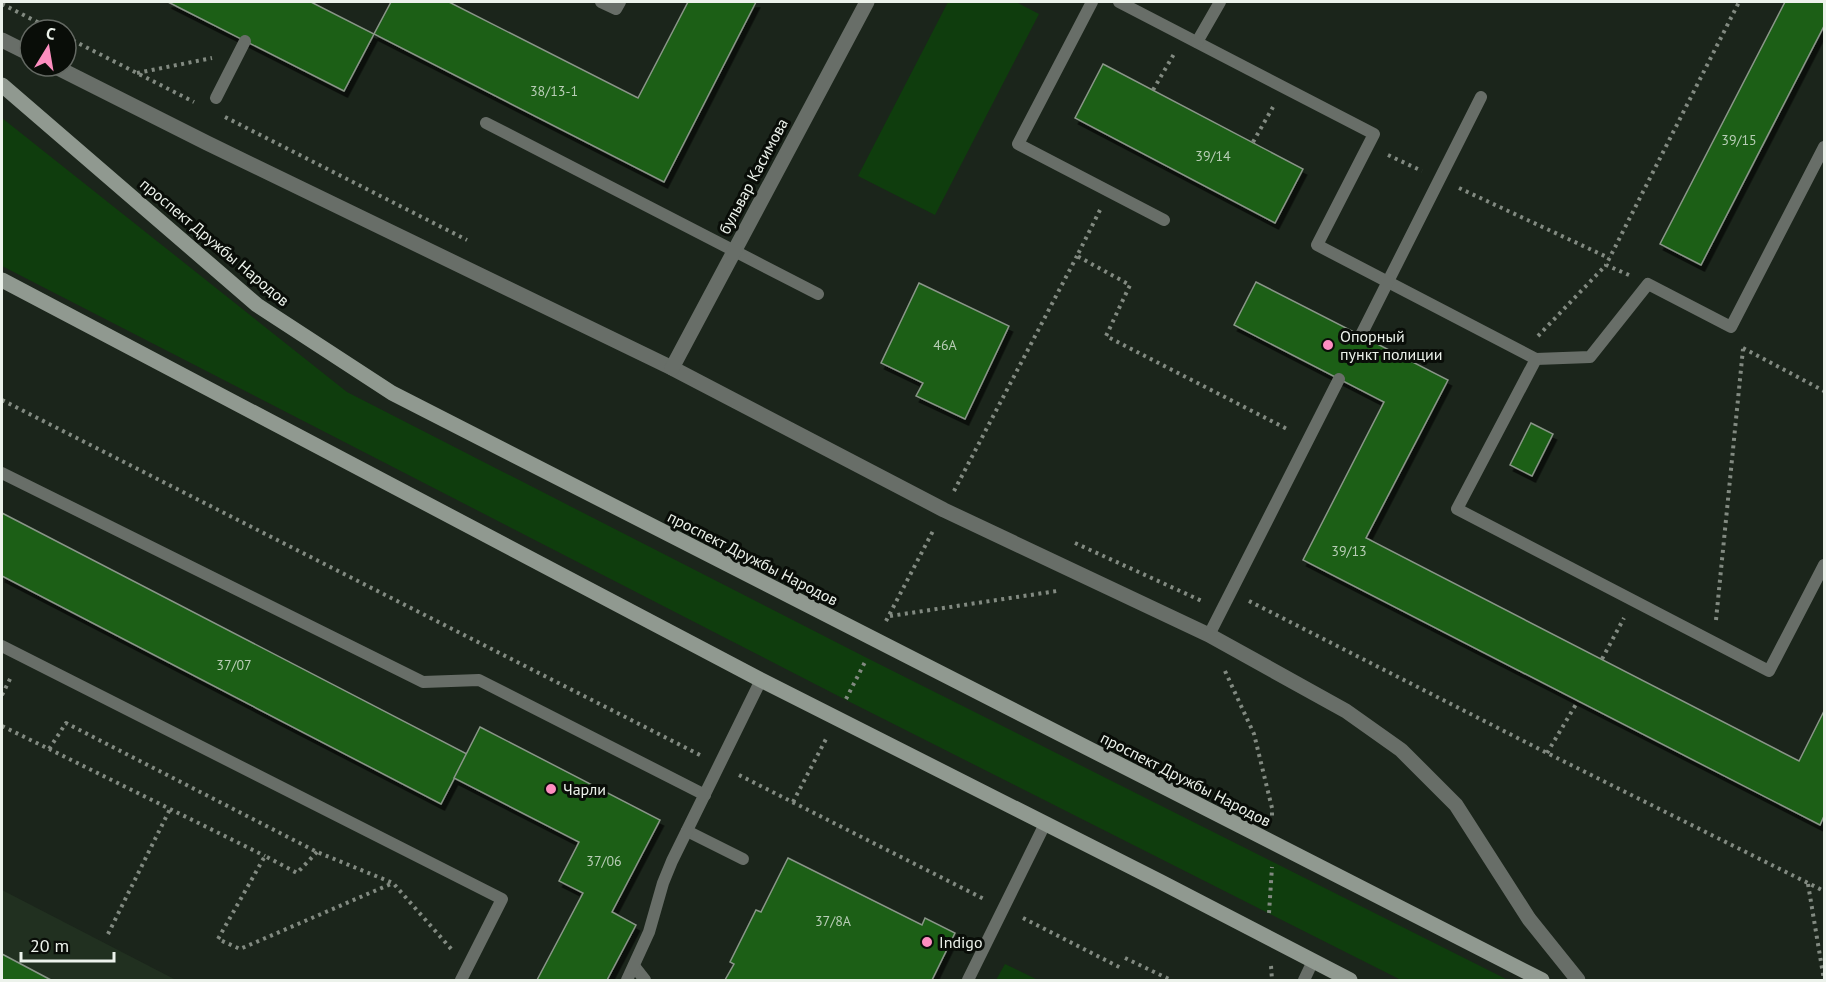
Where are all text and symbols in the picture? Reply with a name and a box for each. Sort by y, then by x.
north arrow [18,18,78,78]
text: С [45,23,57,44]
house number: 38/13-1 [530,82,578,100]
street label: бульвар Касимова [714,115,792,237]
house number: 39/15 [1721,131,1757,149]
house number: 39/14 [1195,147,1231,165]
street label: проспект Дружбы Народов [136,174,294,310]
place label: Опорный пункт полиции [1340,326,1443,364]
house number: 46А [933,336,958,354]
marker: Опорный пункт полиции [1321,338,1335,352]
street label: проспект Дружбы Народов [664,506,842,610]
house number: 39/13 [1331,542,1367,560]
house number: 37/07 [216,656,252,674]
street label: проспект Дружбы Народов [1097,727,1275,831]
place label: Чарли [563,779,606,799]
marker: Чарли [544,782,558,796]
house number: 37/06 [586,852,622,870]
house number: 37/8А [815,912,852,930]
scale bar [21,925,114,963]
place label: Indigo [939,932,982,952]
text: 20 m [30,934,69,957]
marker: Indigo [920,935,934,949]

